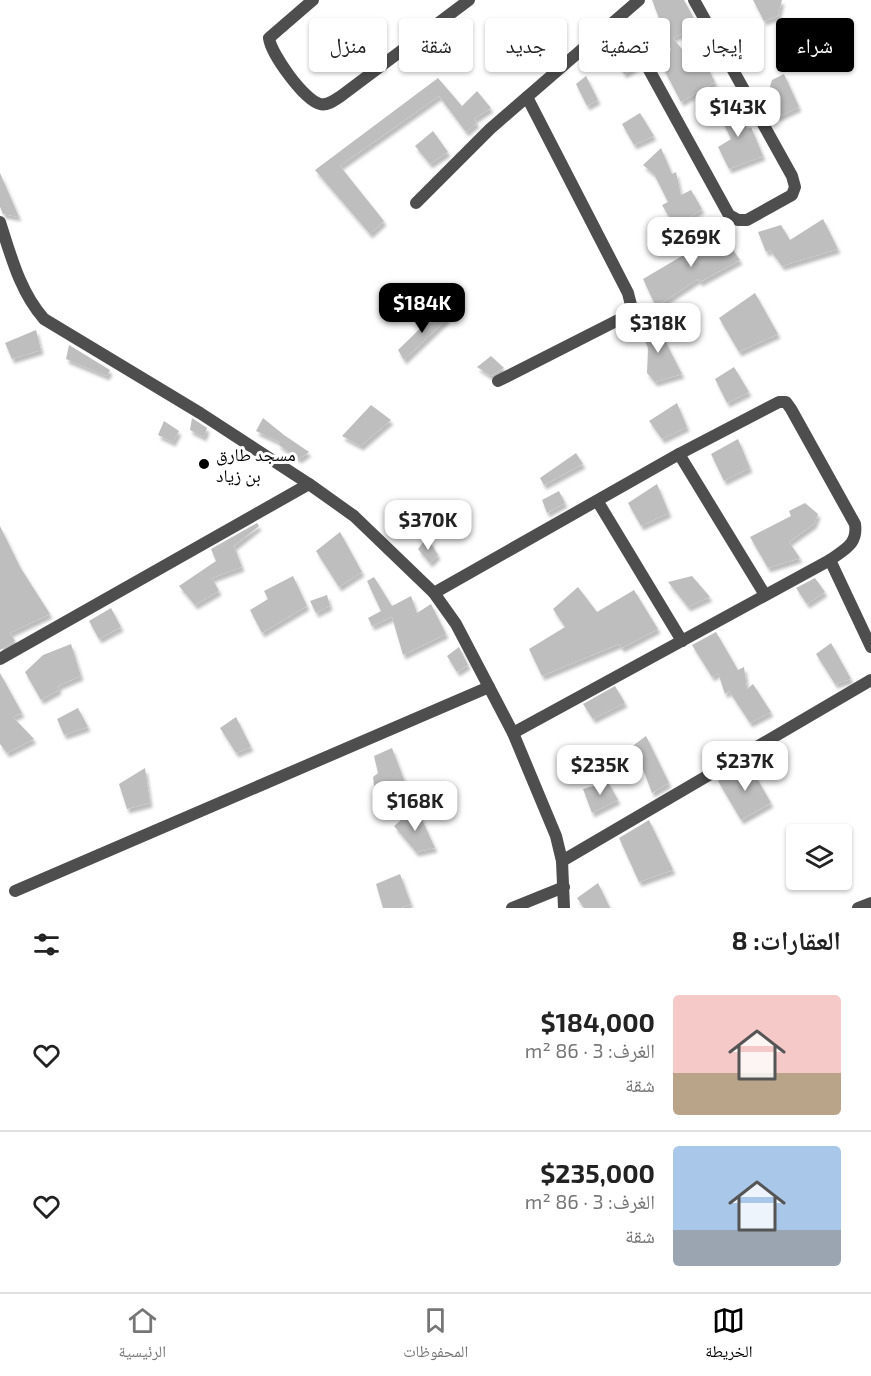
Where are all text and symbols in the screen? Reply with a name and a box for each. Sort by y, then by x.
chip: منزل [309,18,387,72]
chip: شقة [399,18,473,72]
chip: جديد [485,18,567,72]
chip: تصفية [579,18,670,72]
chip: إيجار [682,18,764,72]
chip: شراء [776,18,854,72]
pin: $143K [696,87,780,138]
text: $143K [710,94,767,118]
pin: $269K [649,217,733,268]
text: $269K [661,224,721,248]
pin: $184K [380,283,464,334]
text: $184K [393,290,451,314]
pin: $318K [616,303,700,354]
text: $318K [630,310,686,334]
place label: مسجد طارق بن زياد [216,443,296,487]
marker: مسجد طارق بن زياد [197,457,211,471]
pin: $370K [386,500,470,551]
text: $370K [399,507,457,531]
pin: $237K [703,741,787,792]
pin: $235K [558,745,642,796]
text: $237K [716,748,774,772]
text: $235K [571,752,629,776]
pin: $168K [373,781,457,832]
text: $168K [386,788,444,812]
map controls [786,824,852,890]
button: layers [786,824,852,890]
text: العقارات: 8 [731,924,841,955]
icon: filters [30,928,63,961]
text: $184,000 [540,1006,655,1037]
icon: home [721,1019,793,1091]
text: الغرف: 3 · 86 m² [525,1038,655,1062]
icon: heart [30,1039,63,1072]
text: شقة [625,1072,655,1096]
text: $235,000 [540,1157,655,1188]
icon: home [721,1170,793,1242]
text: الغرف: 3 · 86 m² [525,1189,655,1213]
icon: heart [30,1190,63,1223]
text: شقة [625,1223,655,1247]
tab: الرئيسية [119,1304,166,1367]
tab: المحفوظات [403,1304,468,1367]
tab: الخريطة [705,1304,752,1367]

